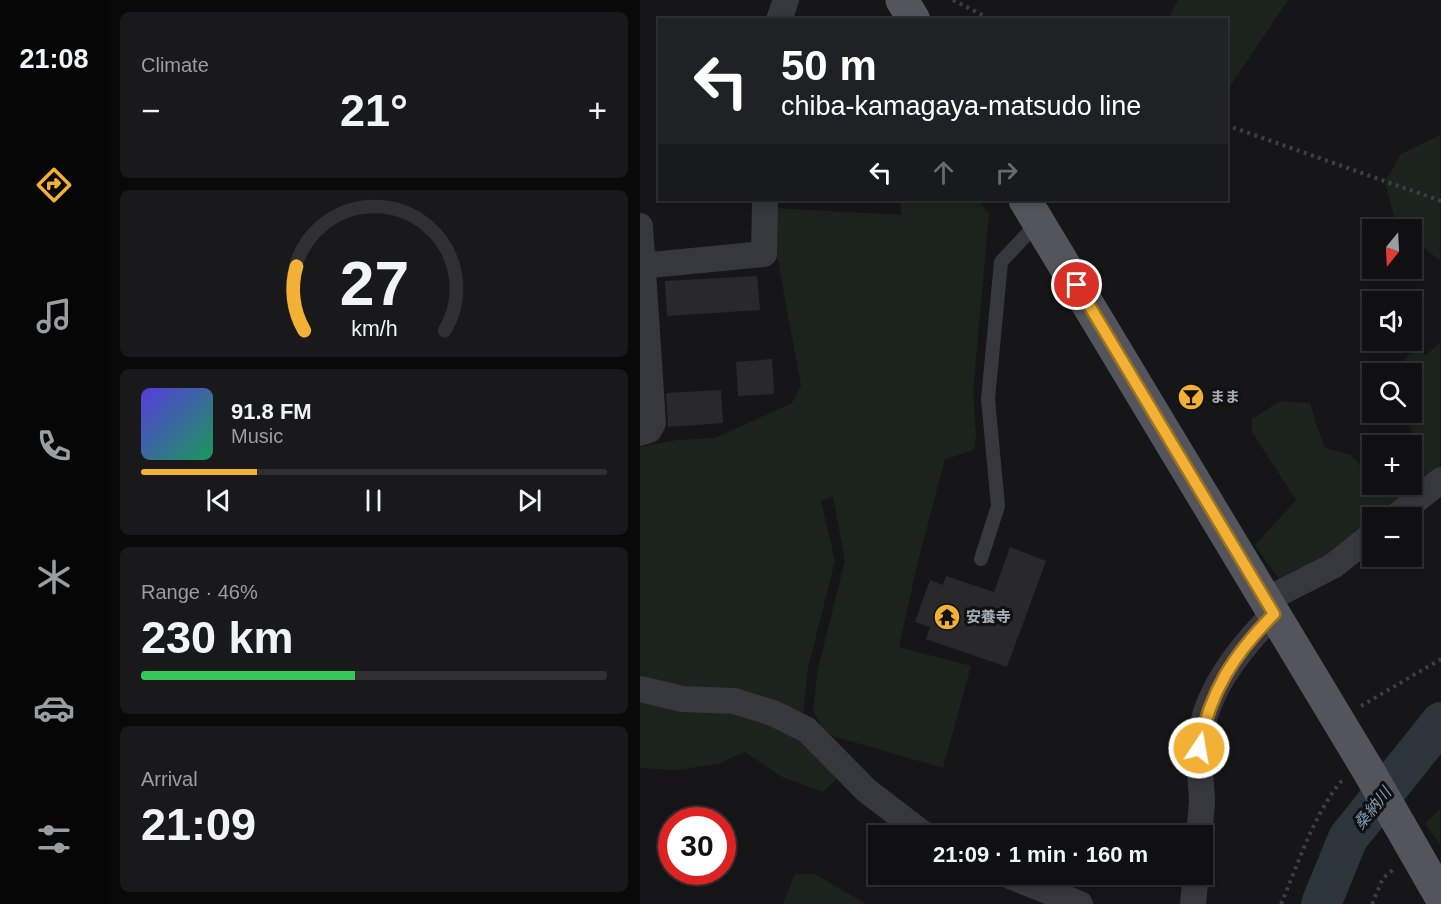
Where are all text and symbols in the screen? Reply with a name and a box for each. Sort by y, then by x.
icon: left [682,42,760,120]
text: 50 m [781,42,877,89]
text: 21:08 [19,44,89,74]
text: Climate [141,54,209,76]
text: 21° [340,85,408,136]
text: chiba-kamagaya-matsudo line [781,91,1141,121]
text: − [141,92,160,129]
text: + [588,92,607,129]
icon: left [864,156,897,189]
icon: ahead [927,156,960,189]
icon: right [990,156,1023,189]
icon: directions [33,164,75,206]
north arrow [1362,219,1422,279]
map controls [1362,219,1422,567]
text: 27 [339,249,409,318]
pin [1051,259,1102,310]
icon: arrive [1060,268,1093,301]
button: sound [1362,291,1422,351]
icon: music [33,295,75,337]
text: km/h [351,317,397,341]
button: search [1362,363,1422,423]
bar icon: まま [1176,382,1206,412]
place label: まま [1210,388,1240,405]
text: 91.8 FM [231,399,312,424]
icon: phone [33,425,75,467]
text: Music [231,425,283,447]
button: + [1362,435,1422,495]
icon: previous [202,484,235,517]
icon: pause [357,484,390,517]
icon: next [513,484,546,517]
button: − [1362,507,1422,567]
icon: climate [33,556,75,598]
text: Range · 46% [141,581,258,603]
temple icon: 安養寺 [932,602,962,632]
place label: 安養寺 [966,608,1011,625]
text: 230 km [141,612,294,663]
icon: car [33,687,75,729]
position arrow [1167,716,1231,780]
text: Arrival [141,768,198,790]
water label: 桑納川 [1351,783,1395,832]
text: 21:09 [141,799,256,850]
speed limit sign: 30 [658,807,736,885]
icon: filters [33,818,75,860]
text: 21:09 · 1 min · 160 m [933,842,1148,867]

